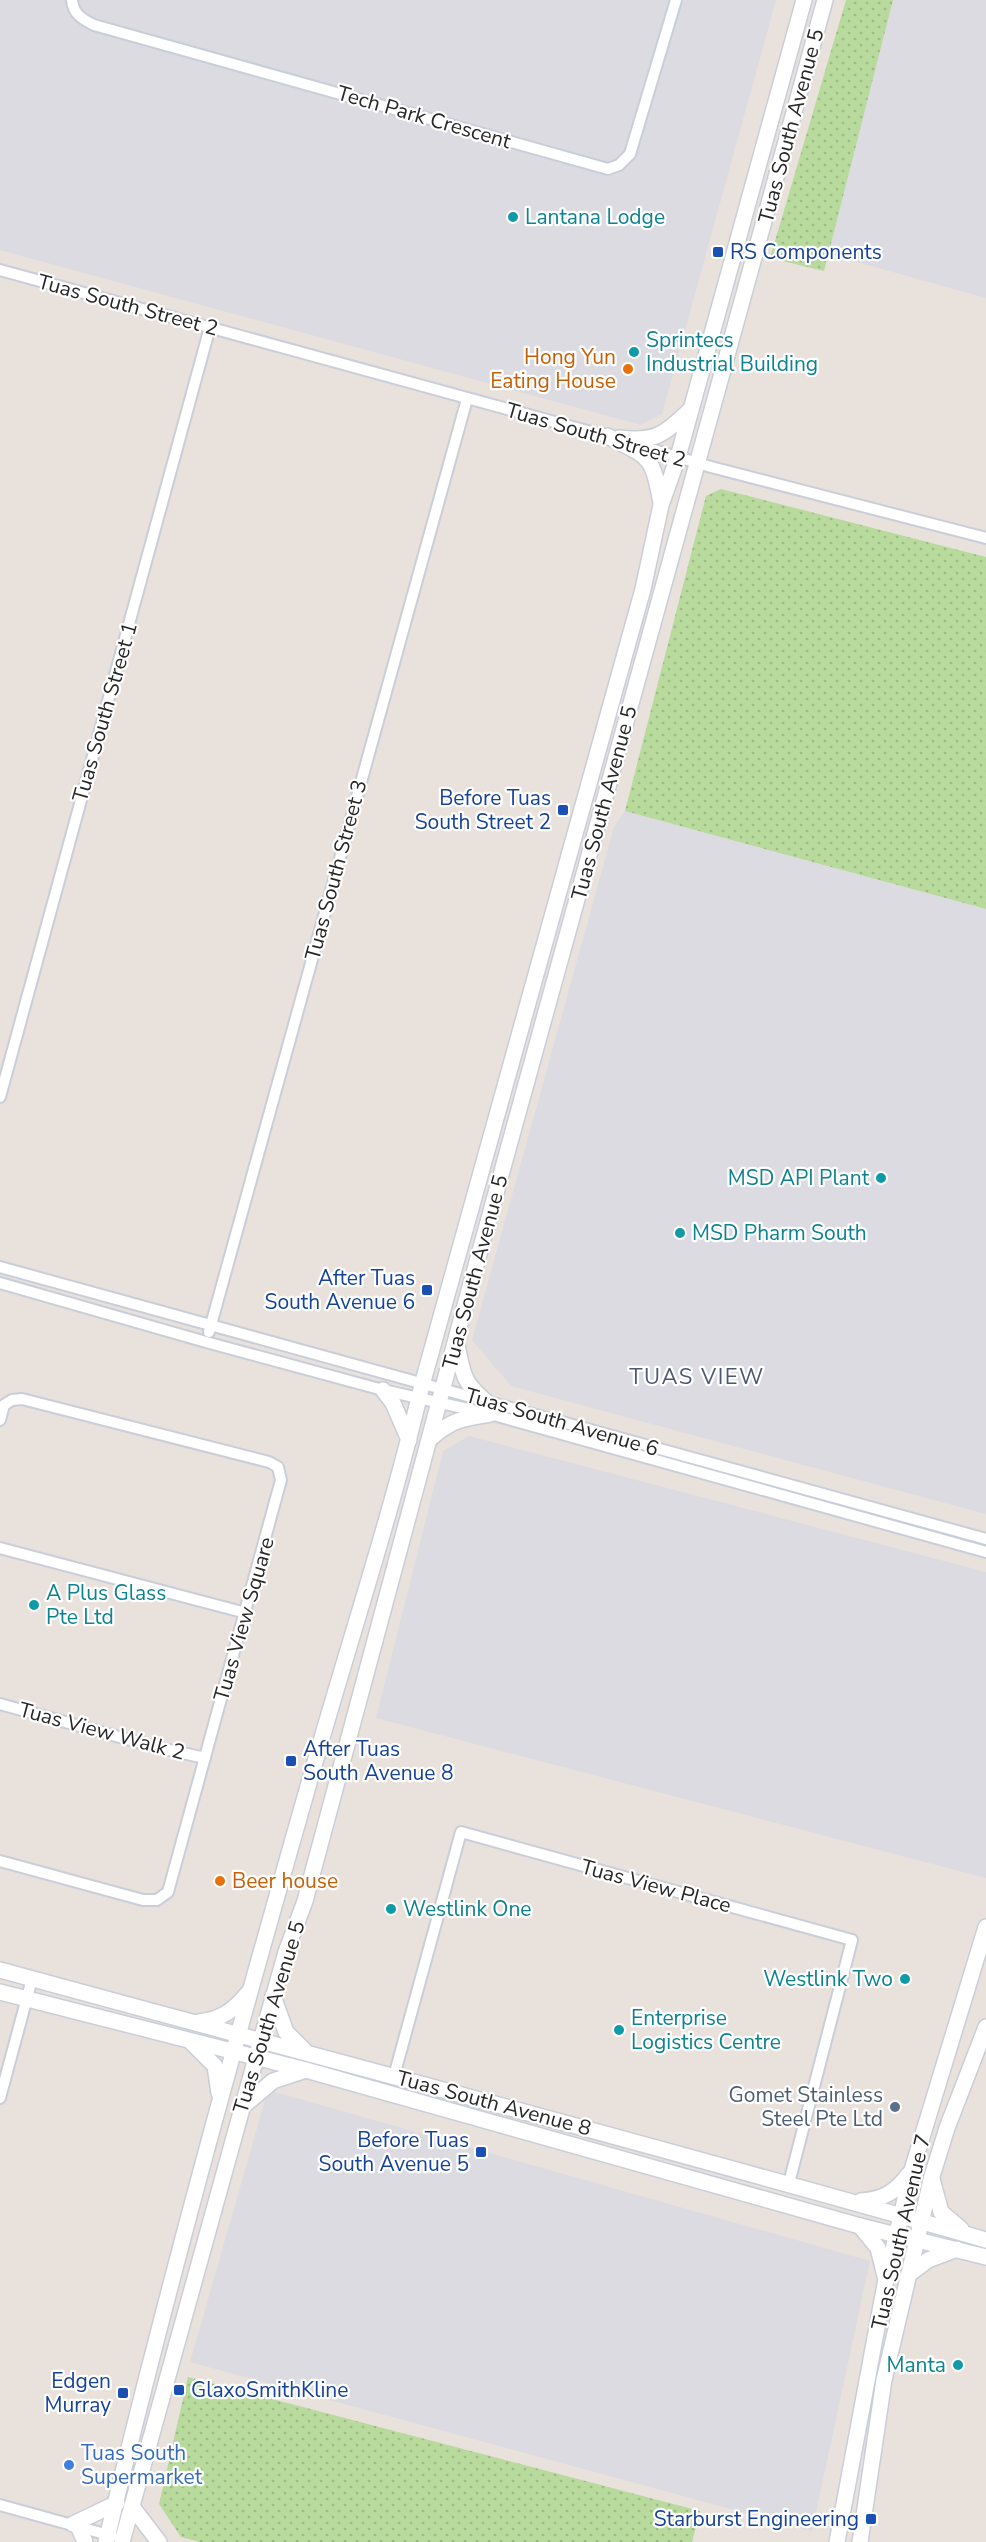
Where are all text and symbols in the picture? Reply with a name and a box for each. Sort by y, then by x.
street label: Tuas South Avenue 5 [752,26,830,226]
street label: Tech Park Crescent [334,79,515,155]
place label: Lantana Lodge [525,203,665,231]
marker: Lantana Lodge [506,210,520,224]
place label: RS Components [730,238,882,266]
marker: RS Components [711,245,725,259]
street label: Tuas South Street 2 [35,267,221,343]
place label: Sprintecs Industrial Building [646,326,818,378]
place label: Hong Yun Eating House [490,343,616,395]
marker: Sprintecs Industrial Building [627,345,641,359]
marker: Hong Yun Eating House [621,362,635,376]
street label: Tuas South Street 2 [503,396,689,474]
street label: Tuas South Street 1 [66,619,144,805]
street label: Tuas South Avenue 5 [565,703,643,903]
street label: Tuas South Street 3 [298,777,374,963]
place label: Before Tuas South Street 2 [415,784,551,836]
marker: Before Tuas South Street 2 [556,803,570,817]
place label: MSD API Plant [728,1164,870,1192]
marker: MSD API Plant [874,1171,888,1185]
street label: Tuas South Avenue 5 [436,1172,514,1372]
place label: MSD Pharm South [692,1219,867,1247]
marker: MSD Pharm South [673,1226,687,1240]
place label: After Tuas South Avenue 6 [264,1264,415,1316]
marker: After Tuas South Avenue 6 [420,1283,434,1297]
district label: TUAS VIEW [629,1362,765,1392]
street label: Tuas South Avenue 6 [462,1381,662,1463]
street label: Tuas View Square [207,1534,281,1704]
place label: A Plus Glass Pte Ltd [46,1579,166,1631]
marker: A Plus Glass Pte Ltd [27,1598,41,1612]
street label: Tuas View Walk 2 [16,1695,188,1767]
place label: After Tuas South Avenue 8 [303,1735,454,1787]
marker: After Tuas South Avenue 8 [284,1754,298,1768]
street label: Tuas View Place [578,1853,734,1919]
place label: Beer house [232,1867,338,1895]
marker: Beer house [213,1874,227,1888]
place label: Westlink One [403,1895,532,1923]
marker: Westlink One [384,1902,398,1916]
street label: Tuas South Avenue 5 [226,1917,312,2117]
place label: Westlink Two [763,1965,893,1993]
marker: Westlink Two [898,1972,912,1986]
place label: Enterprise Logistics Centre [631,2004,781,2056]
marker: Enterprise Logistics Centre [612,2023,626,2037]
street label: Tuas South Avenue 8 [394,2064,594,2142]
place label: Gomet Stainless Steel Pte Ltd [729,2081,883,2133]
marker: Gomet Stainless Steel Pte Ltd [888,2100,902,2114]
place label: Before Tuas South Avenue 5 [318,2126,469,2178]
street label: Tuas South Avenue 7 [865,2131,937,2333]
marker: Before Tuas South Avenue 5 [474,2145,488,2159]
place label: Manta [887,2351,946,2379]
marker: Manta [951,2358,965,2372]
place label: Edgen Murray [45,2367,111,2419]
place label: GlaxoSmithKline [191,2376,348,2404]
marker: GlaxoSmithKline [172,2383,186,2397]
marker: Edgen Murray [116,2386,130,2400]
place label: Tuas South Supermarket [81,2439,203,2491]
marker: Tuas South Supermarket [62,2458,76,2472]
place label: Starburst Engineering [654,2505,859,2533]
marker: Starburst Engineering [864,2512,878,2526]

